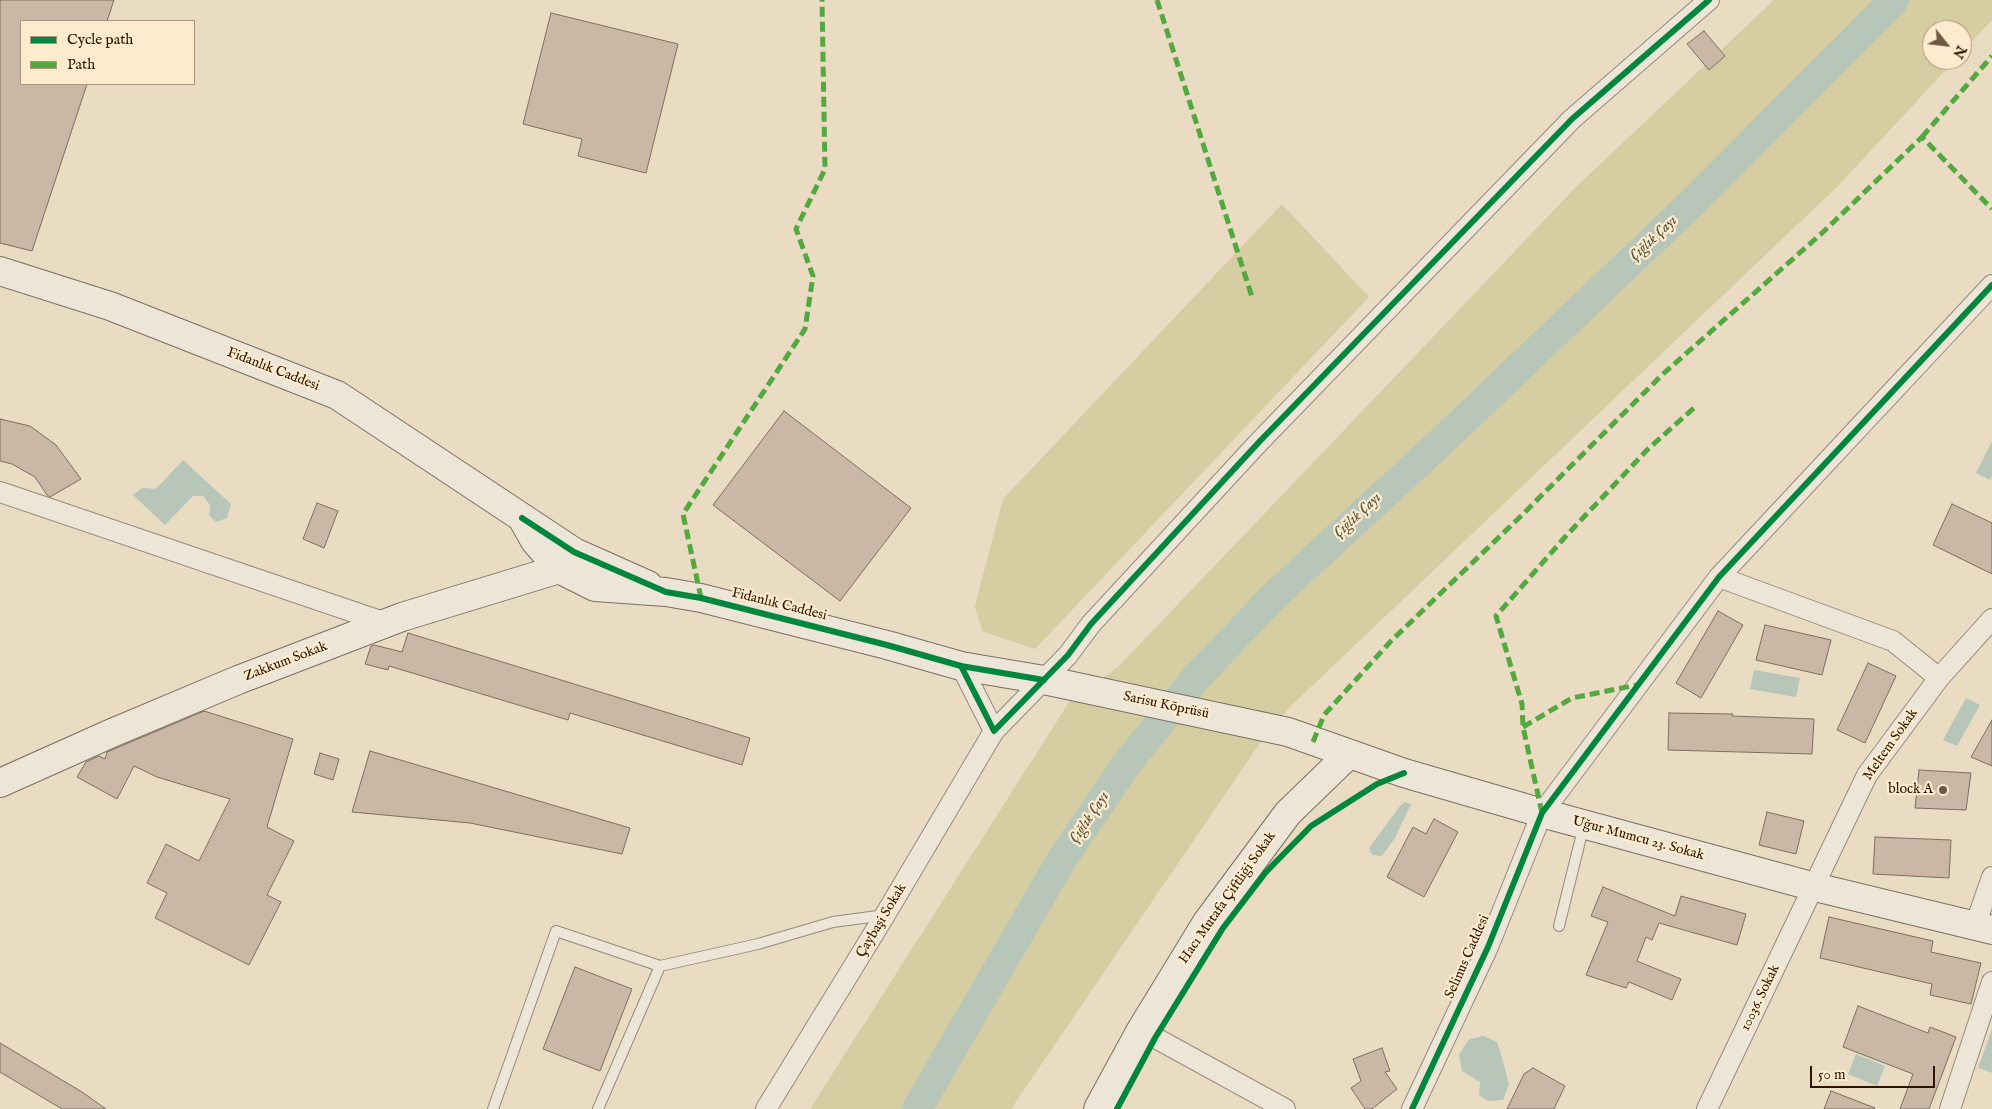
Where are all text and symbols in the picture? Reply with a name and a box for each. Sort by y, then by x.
legend [20,20,195,85]
north arrow [1922,20,1972,70]
text: Cycle path [67,30,133,49]
text: N [1948,42,1970,61]
text: Path [67,55,95,74]
water label: Çığlık Çayı [1627,212,1681,266]
street label: Fidanlık Caddesi [224,345,322,395]
water label: Çığlık Çayı [1331,489,1385,543]
street label: Fidanlık Caddesi [730,585,828,625]
street label: Zakkum Sokak [242,638,330,686]
street label: Sarisu Kōprüsü [1122,689,1210,723]
street label: Meltem Sokak [1860,706,1922,784]
place label: block A [1888,782,1933,798]
marker: block A [1937,784,1949,796]
water label: Çığlık Çayı [1066,789,1114,847]
street label: Uğur Mumcu 23. Sokak [1570,813,1706,865]
street label: Hacı Mutafa Çiftliği Sokak [1176,829,1280,967]
street label: Çaybaşi Sokak [853,881,911,961]
street label: Selinus Caddesi [1442,913,1494,1001]
street label: 10036. Sokak [1738,962,1784,1034]
scale bar [1812,1056,1937,1088]
text: 50 m [1818,1065,1846,1084]

